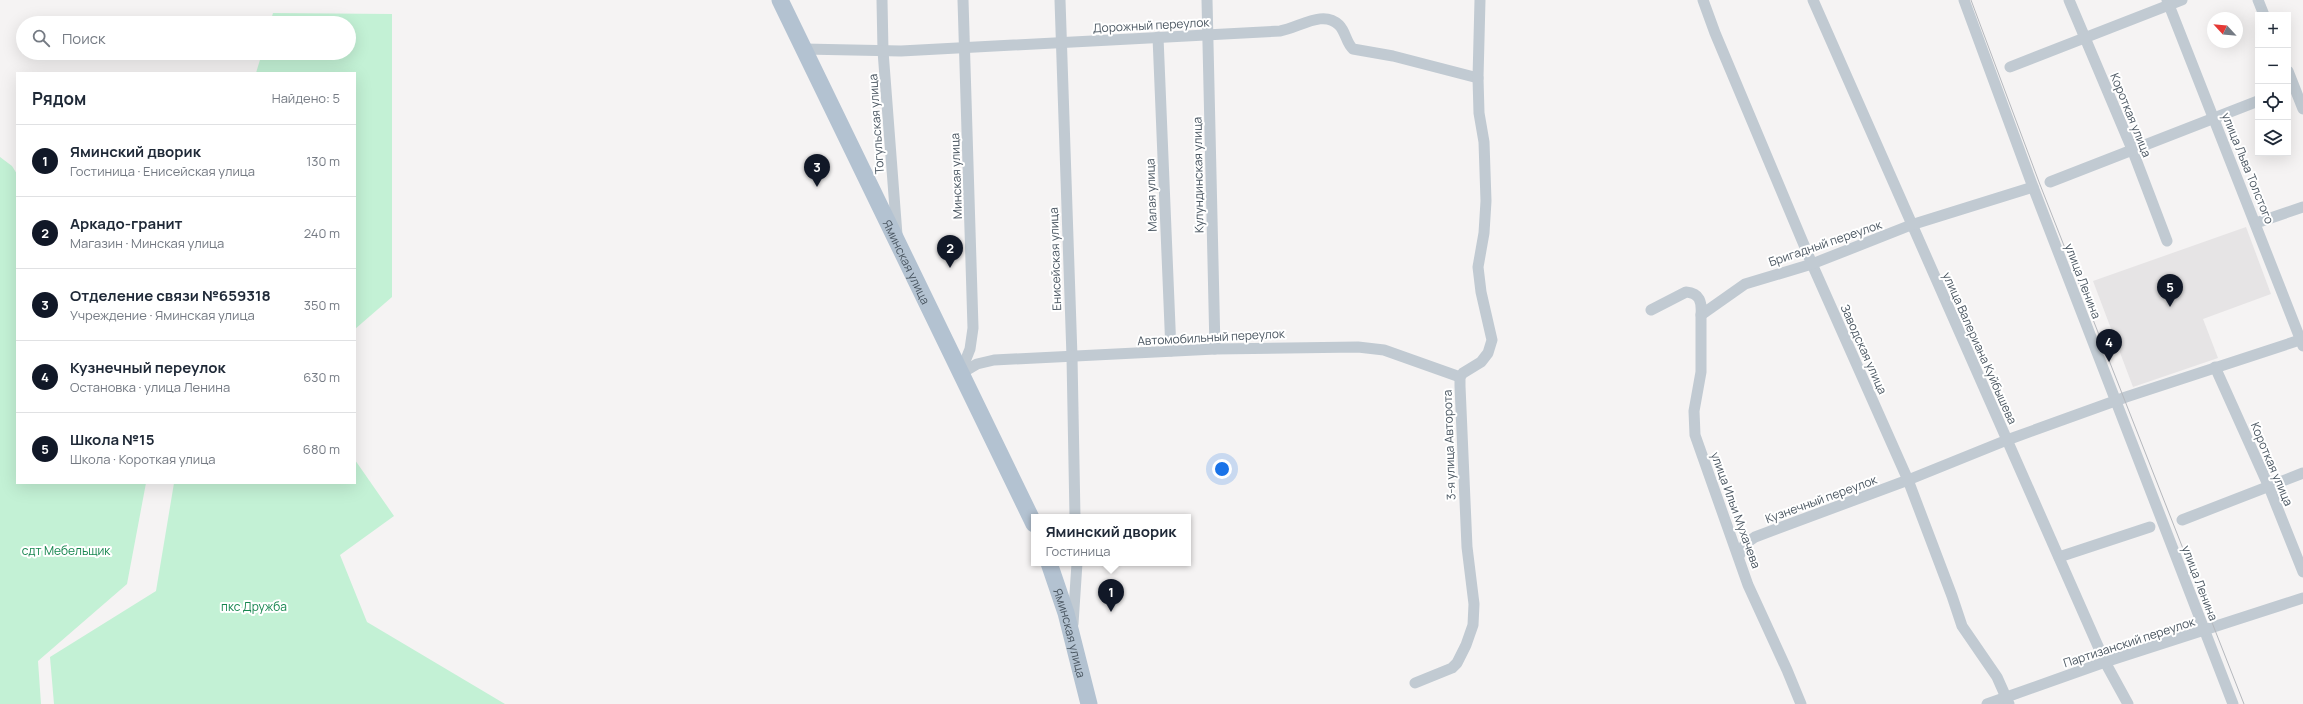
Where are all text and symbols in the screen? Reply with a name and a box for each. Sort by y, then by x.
north arrow [2207,12,2243,48]
map controls [2255,12,2291,156]
button: + [2255,12,2291,48]
street label: Дорожный переулок [1092,13,1211,37]
search box [16,16,356,60]
icon: search [30,27,52,49]
text: Поиск [62,28,106,49]
button: − [2255,48,2291,84]
street label: Короткая улица [2106,70,2156,160]
street label: Тогульская улица [864,73,888,175]
button: locate [2255,84,2291,120]
text: Рядом [32,87,86,110]
text: Найдено: 5 [272,89,340,107]
street label: улица Льва Толстого [2218,110,2278,226]
street label: Кулундинская улица [1188,117,1208,233]
button: layers [2255,120,2291,156]
street label: Минская улица [946,133,966,219]
text: Яминский дворик [70,141,201,162]
text: 1 [42,152,48,170]
text: 130 m [306,152,340,170]
pin: 3 [804,154,830,187]
street label: Малая улица [1141,158,1161,232]
text: Гостиница · Енисейская улица [70,162,255,180]
street label: Енисейская улица [1045,207,1065,311]
text: Аркадо-гранит [70,213,183,234]
street label: Бригадный переулок [1766,215,1885,270]
street label: Яминская улица [879,217,935,307]
text: 2 [41,224,49,242]
text: 240 m [304,224,340,242]
text: Магазин · Минская улица [70,234,224,252]
pin: 2 [937,235,963,268]
street label: улица Ленина [2061,241,2105,321]
street label: улица Валериана Куйбышева [1939,269,2021,427]
pin: 5 [2157,274,2183,307]
text: Отделение связи №659318 [70,285,271,306]
text: 3 [41,296,49,314]
text: 350 m [304,296,340,314]
street label: Заводская улица [1837,301,1891,397]
text: Учреждение · Яминская улица [70,306,255,324]
street label: Автомобильный переулок [1137,325,1286,349]
pin: 4 [2096,329,2122,362]
text: Кузнечный переулок [70,357,226,378]
text: 4 [41,368,49,386]
text: 630 m [303,368,340,386]
text: Остановка · улица Ленина [70,378,230,396]
street label: 3-я улица Авторота [1439,389,1459,501]
street label: Короткая улица [2247,420,2297,508]
text: Школа №15 [70,429,154,450]
text: 5 [41,440,49,458]
text: 680 m [303,440,340,458]
street label: улица Ильи Мухачева [1707,449,1765,571]
text: Школа · Короткая улица [70,450,216,468]
your location [1212,459,1232,479]
street label: Кузнечный переулок [1763,470,1880,527]
popup [1031,514,1191,566]
text: Яминский дворик [1046,521,1176,542]
park label: сдт Мебельщик [22,542,111,559]
text: Гостиница [1046,542,1111,560]
street label: улица Ленина [2178,543,2222,623]
pin: 1 [1098,579,1124,612]
street label: Яминская улица [1050,586,1090,679]
park label: пкс Дружба [221,598,287,615]
street label: Партизанский переулок [2061,612,2198,671]

